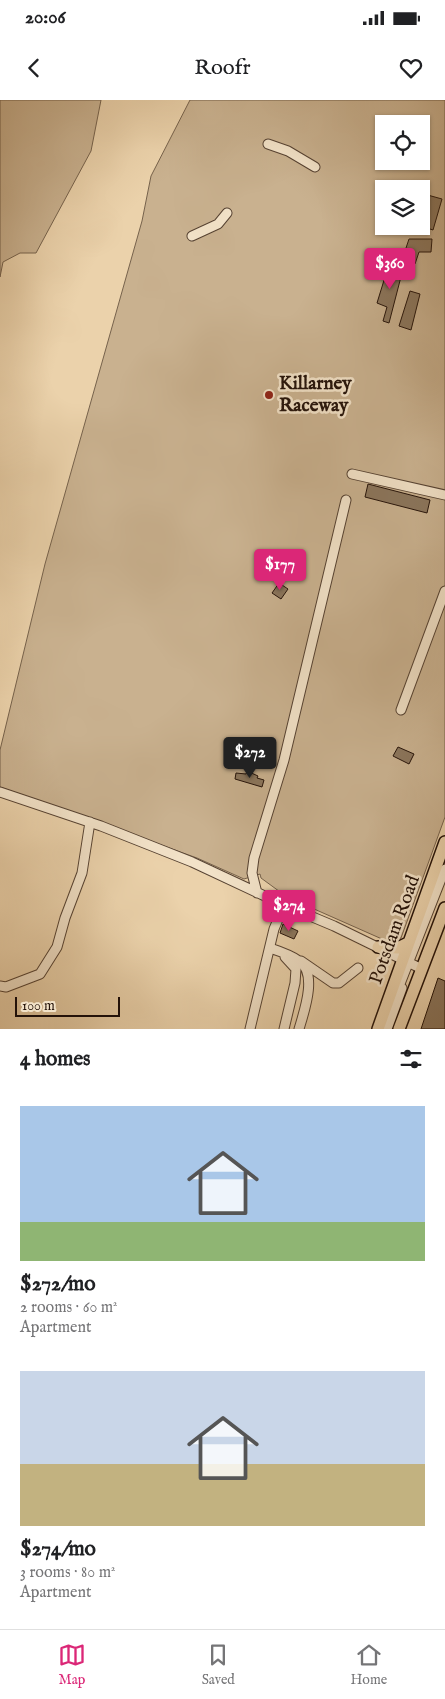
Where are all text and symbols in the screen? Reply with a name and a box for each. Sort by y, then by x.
text: 20:06 [25,6,66,30]
icon: back [20,54,48,82]
text: Roofr [194,54,251,82]
icon: heart [397,54,425,82]
map controls [375,115,430,235]
button: locate [375,115,430,170]
button: layers [375,180,430,235]
pin: $360 [360,248,420,290]
text: $360 [375,254,405,274]
place label: Killarney Raceway [279,372,352,418]
marker: Killarney Raceway [263,389,275,401]
pin: $177 [250,548,310,591]
text: $177 [265,555,295,575]
pin: $272 [220,736,280,779]
text: $272 [234,743,266,763]
street label: Potsdam Road [364,871,426,988]
pin: $274 [259,890,319,932]
text: $274 [273,896,305,916]
scale bar [15,994,120,1017]
text: 100 m [22,997,55,1015]
icon: filters [397,1045,425,1073]
text: 4 homes [20,1046,90,1073]
icon: home [178,1138,268,1228]
text: $272/mo [20,1271,96,1298]
text: 2 rooms · 60 m² [20,1298,118,1318]
text: Apartment [20,1318,91,1338]
icon: home [178,1403,268,1493]
text: $274/mo [20,1536,96,1563]
text: 3 rooms · 80 m² [20,1563,116,1583]
text: Apartment [20,1583,91,1603]
tab: Map [58,1641,86,1689]
tab: Saved [202,1641,235,1689]
tab: Home [351,1641,387,1689]

